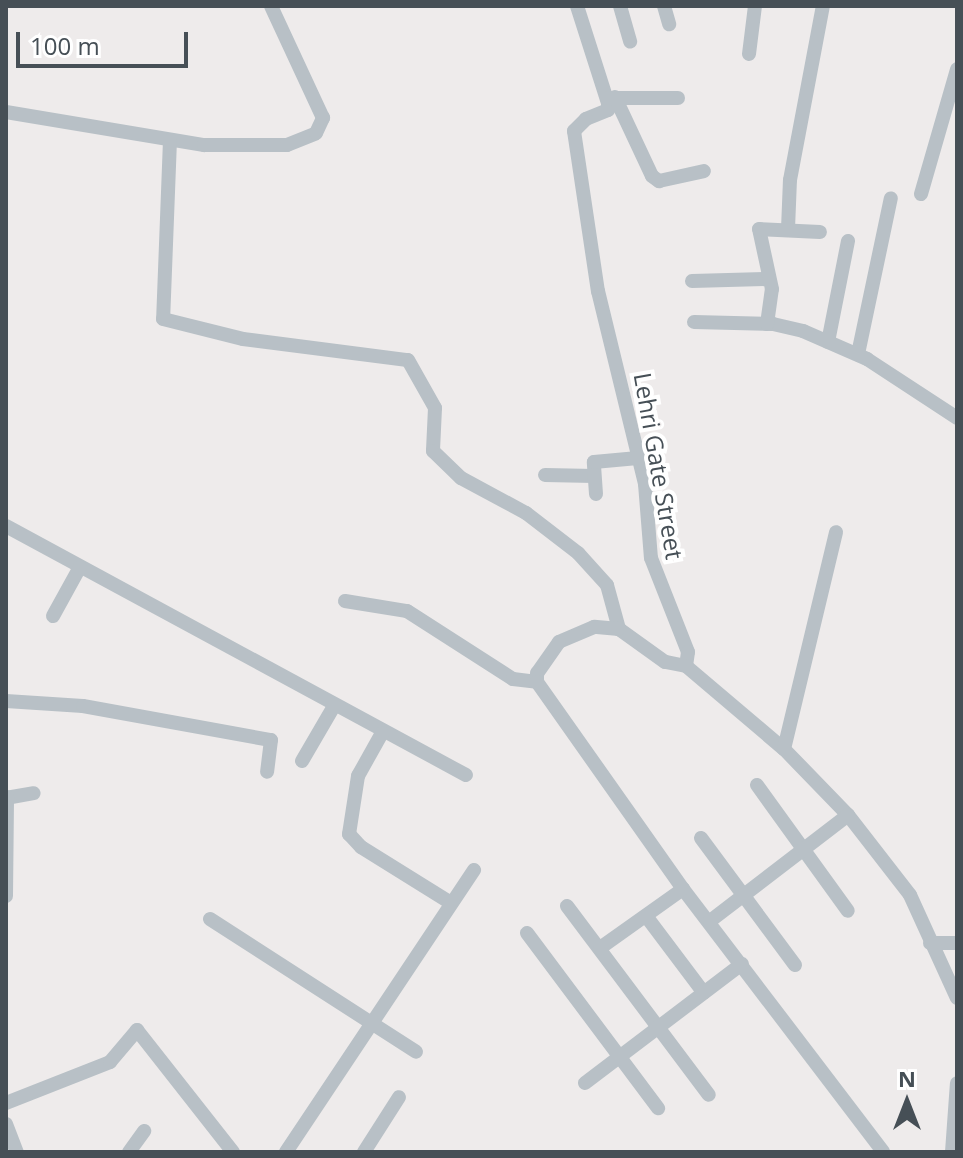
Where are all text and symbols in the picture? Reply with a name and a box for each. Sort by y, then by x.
scale bar [20,16,192,66]
text: 100 m [30,29,100,62]
street label: Lehri Gate Street [628,370,690,562]
north arrow [867,1062,947,1142]
text: N [898,1063,916,1093]

